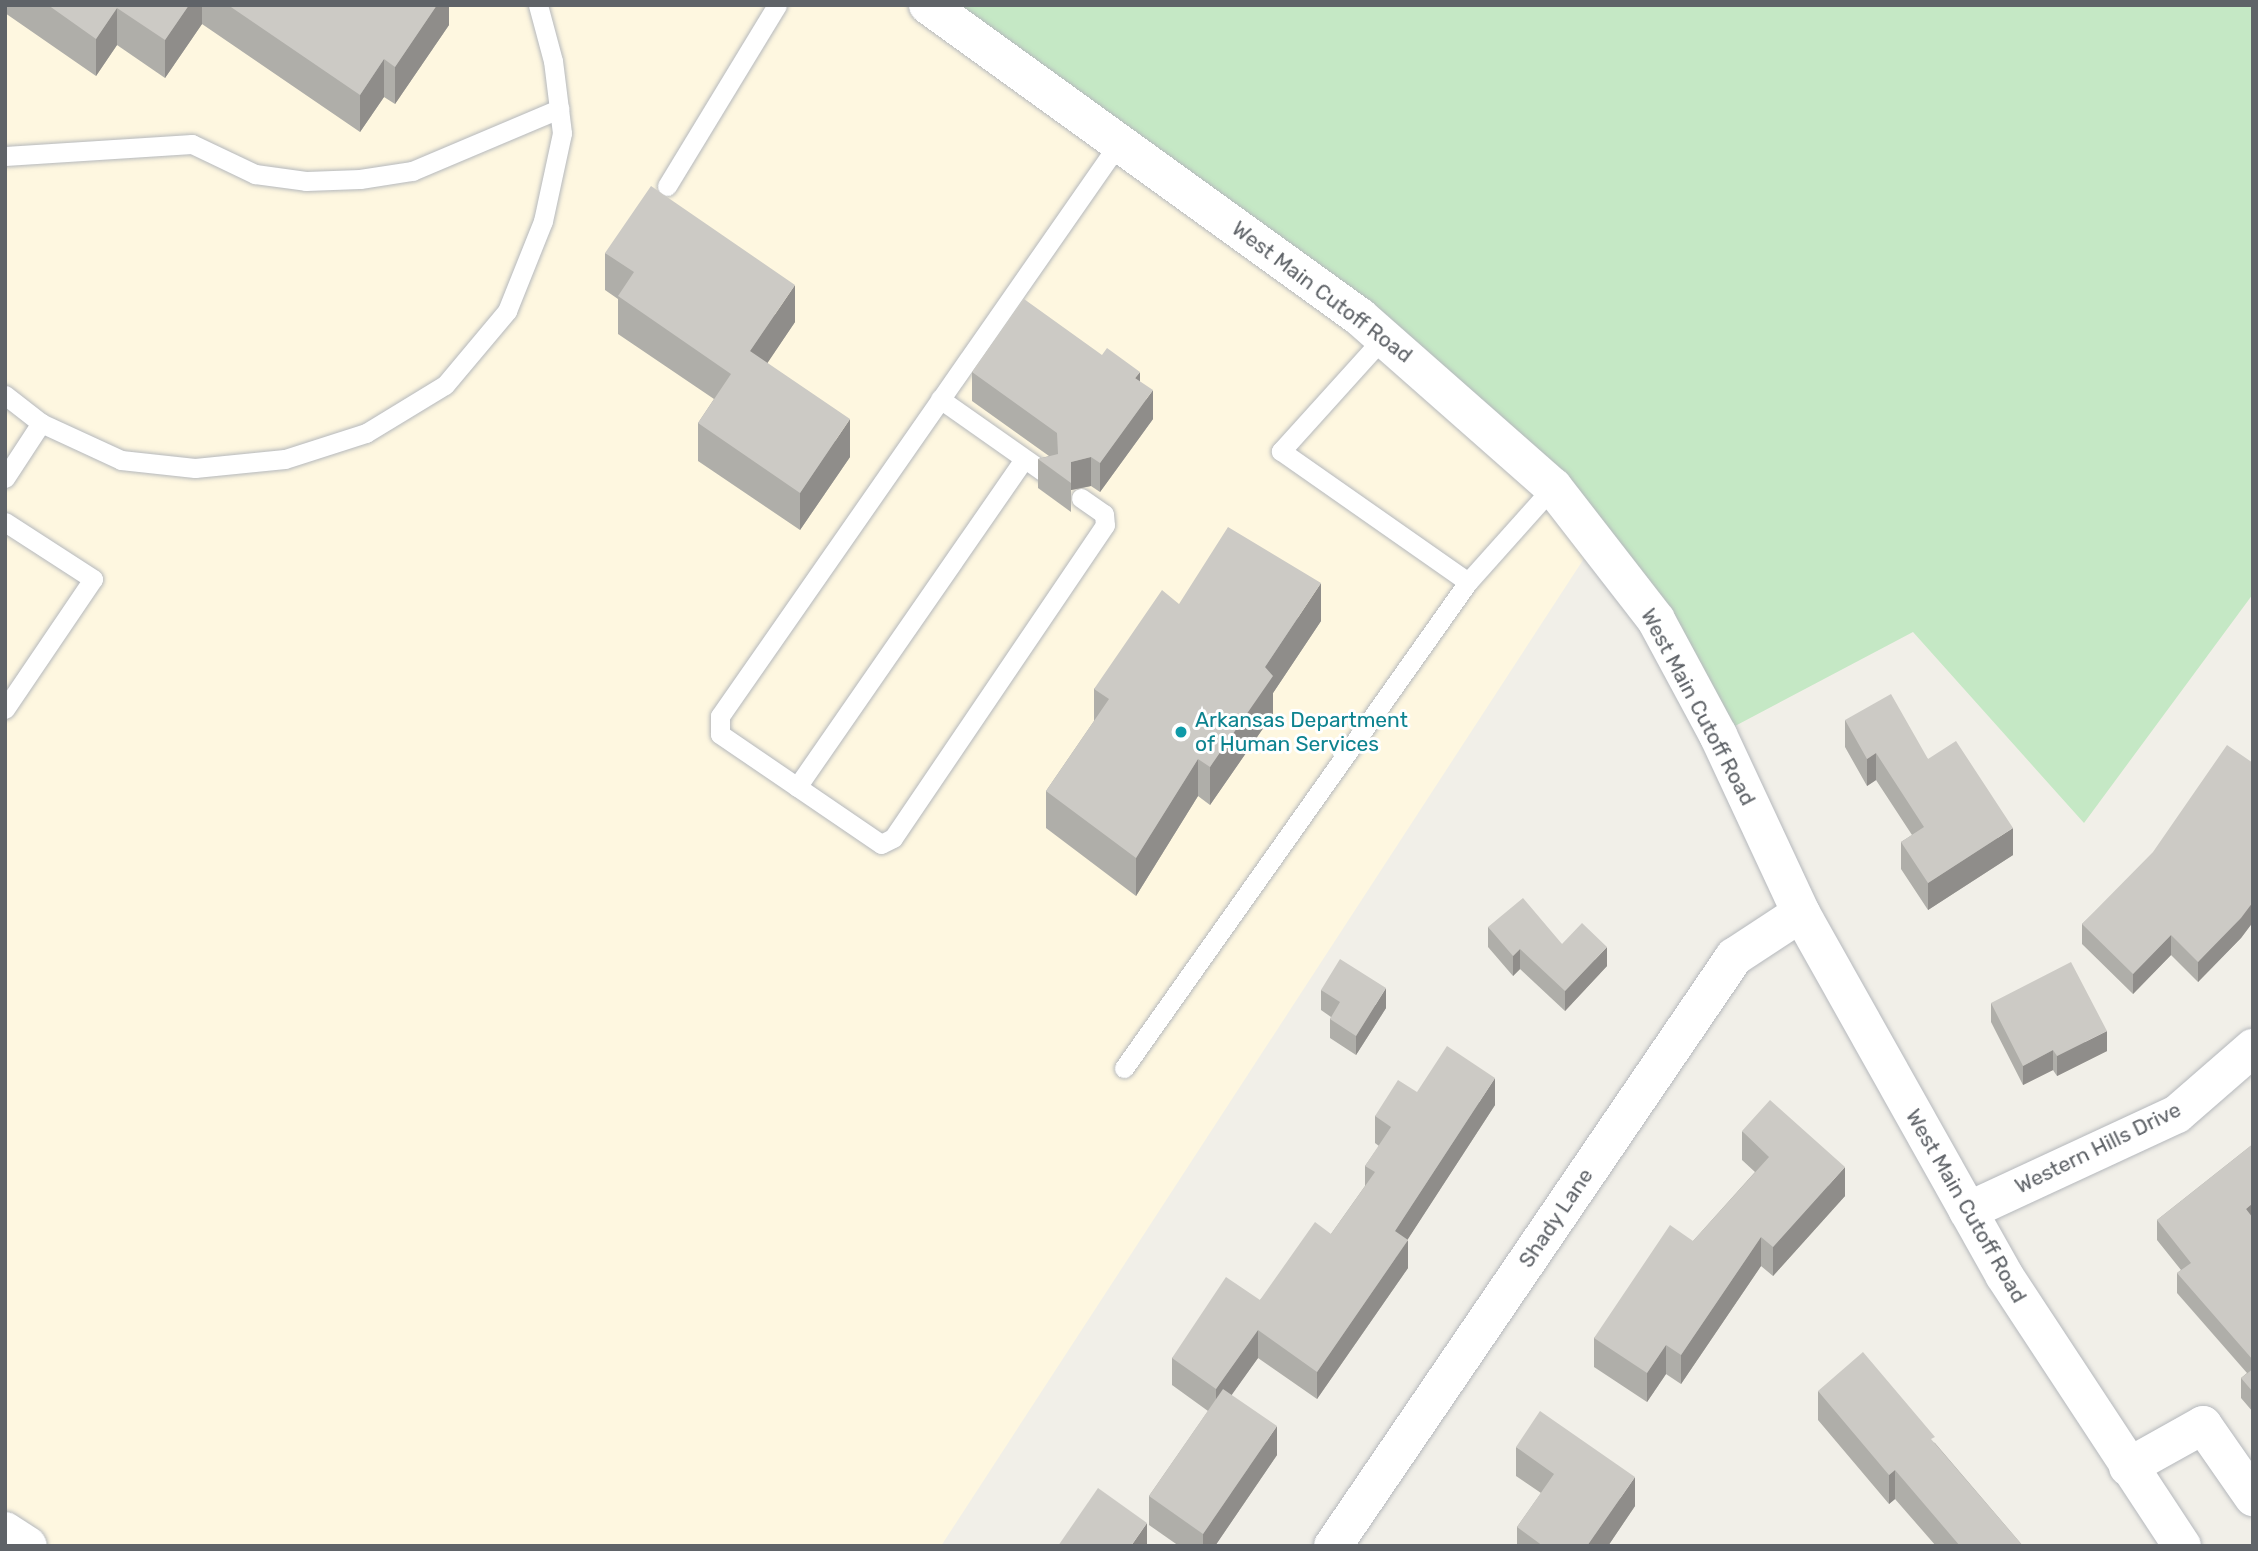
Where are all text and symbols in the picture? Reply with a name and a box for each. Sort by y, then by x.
street label: West Main Cutoff Road [1227,216,1417,368]
street label: West Main Cutoff Road [1635,604,1761,810]
place label: Arkansas Department of Human Services [1195,707,1408,757]
marker: Arkansas Department of Human Services [1173,724,1189,740]
street label: Western Hills Drive [2011,1097,2185,1199]
street label: West Main Cutoff Road [1900,1105,2032,1307]
street label: Shady Lane [1514,1163,1598,1273]

